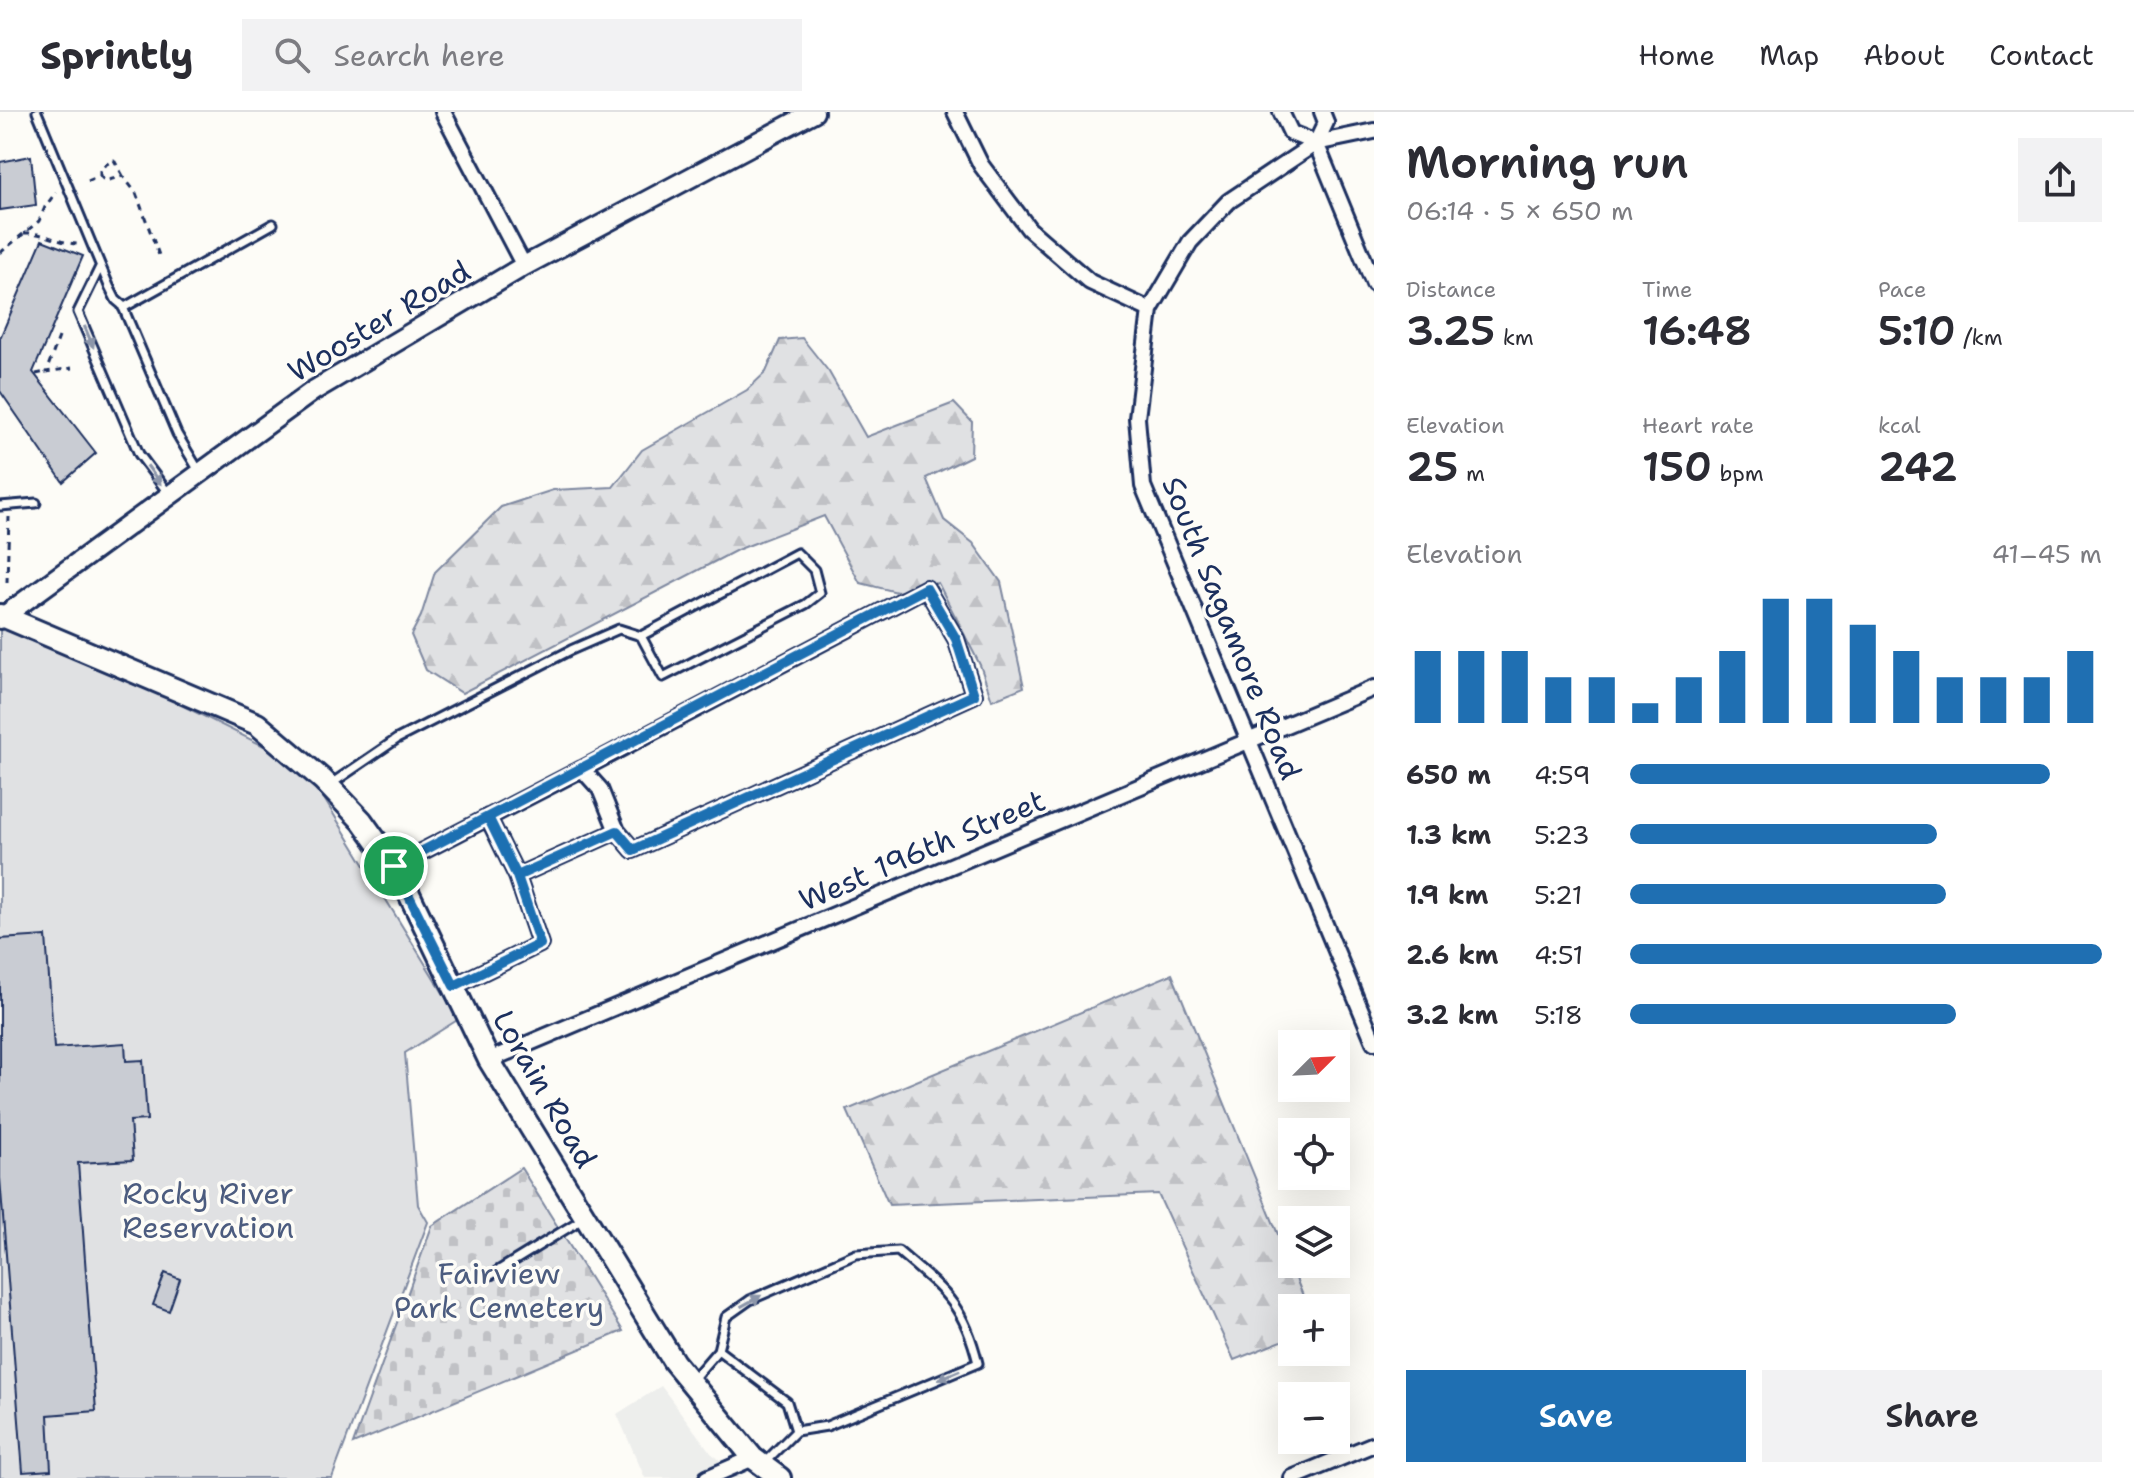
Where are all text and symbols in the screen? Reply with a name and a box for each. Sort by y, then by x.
search box [242,19,802,91]
text: Sprintly [40,30,194,81]
icon: search [270,33,314,77]
text: Search here [334,35,505,76]
text: Home [1638,36,1715,74]
text: Map [1759,36,1819,74]
text: About [1863,36,1945,74]
text: Contact [1989,36,2094,74]
text: Morning run [1406,133,1689,192]
button: share [2018,138,2102,222]
text: 06:14 · 5 × 650 m [1406,193,1633,228]
street label: Wooster Road [280,250,478,392]
text: Distance [1406,275,1496,304]
text: Time [1642,275,1692,304]
text: Pace [1878,275,1926,304]
text: 3.25 [1406,304,1495,358]
text: 16:48 [1642,304,1752,358]
text: 5:10 [1878,304,1956,358]
text: km [1495,323,1534,352]
text: /km [1956,323,2003,352]
one-way arrow [82,326,95,349]
text: Elevation [1406,411,1504,440]
text: Heart rate [1642,411,1754,440]
text: kcal [1878,411,1921,440]
text: 25 [1406,440,1458,494]
text: 150 [1642,440,1712,494]
text: 242 [1878,440,1958,494]
text: m [1458,459,1485,488]
text: bpm [1712,459,1764,488]
one-way arrow [146,464,162,485]
street label: South Sagamore Road [1152,470,1312,786]
text: Elevation [1406,536,1522,571]
text: 41–45 m [1991,536,2102,571]
text: 650 m [1406,757,1491,792]
text: 4:59 [1534,757,1591,792]
street label: West 196th Street [793,780,1051,920]
text: 1.3 km [1406,817,1491,852]
text: 5:23 [1534,817,1590,852]
pin [360,832,428,900]
icon: arrive [372,844,416,888]
text: 1.9 km [1406,877,1488,912]
text: 5:21 [1534,877,1583,912]
text: 2.6 km [1406,937,1499,972]
text: 4:51 [1534,937,1583,972]
text: 3.2 km [1406,997,1498,1032]
text: 5:18 [1534,997,1583,1032]
street label: Lorain Road [483,1002,607,1176]
north arrow [1278,1030,1350,1102]
map controls [1278,1030,1350,1454]
button: locate [1278,1118,1350,1190]
park label: Rocky River Reservation [122,1173,294,1248]
button: layers [1278,1206,1350,1278]
park label: Fairview Park Cemetery [394,1253,604,1328]
one-way arrow [740,1294,762,1308]
button: + [1278,1294,1350,1366]
one-way arrow [937,1369,961,1382]
button: Save [1406,1370,1746,1462]
button: Share [1762,1370,2102,1462]
button: − [1278,1382,1350,1454]

